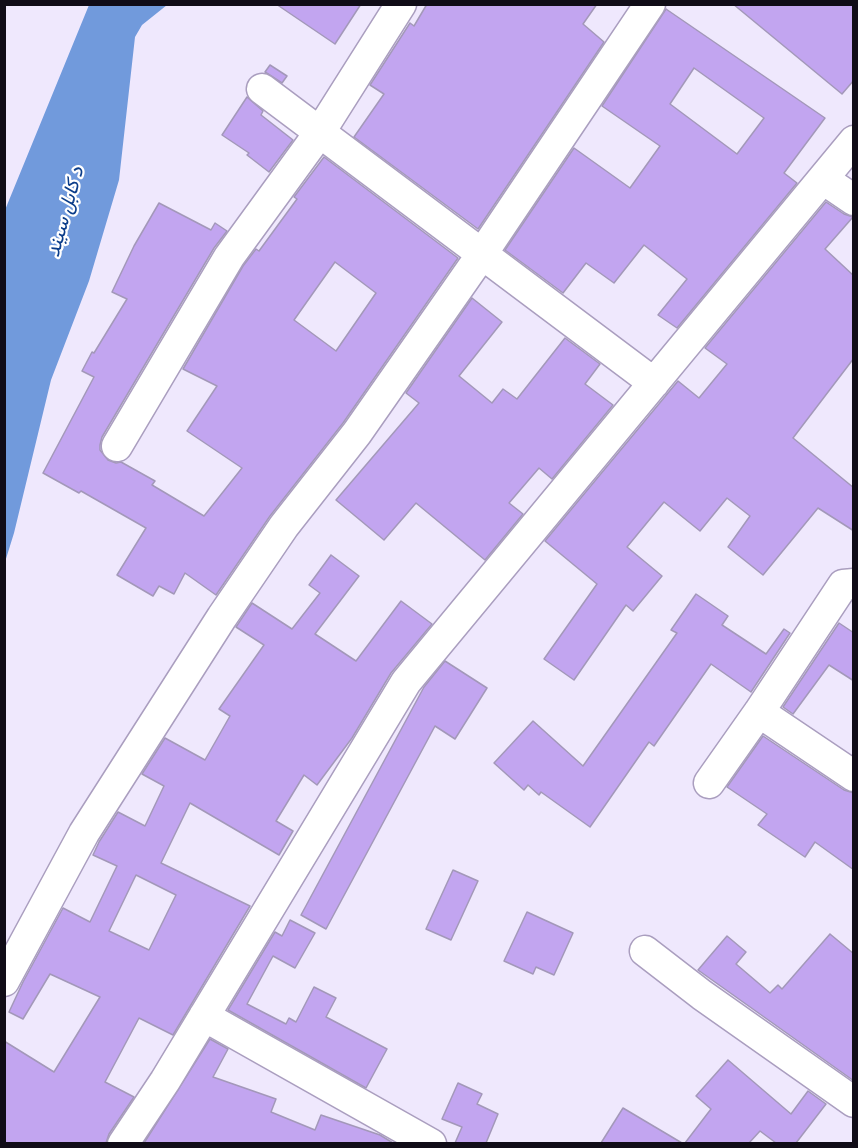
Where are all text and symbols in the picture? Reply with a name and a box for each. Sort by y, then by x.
water label: د کابل سيند [42,164,90,260]

